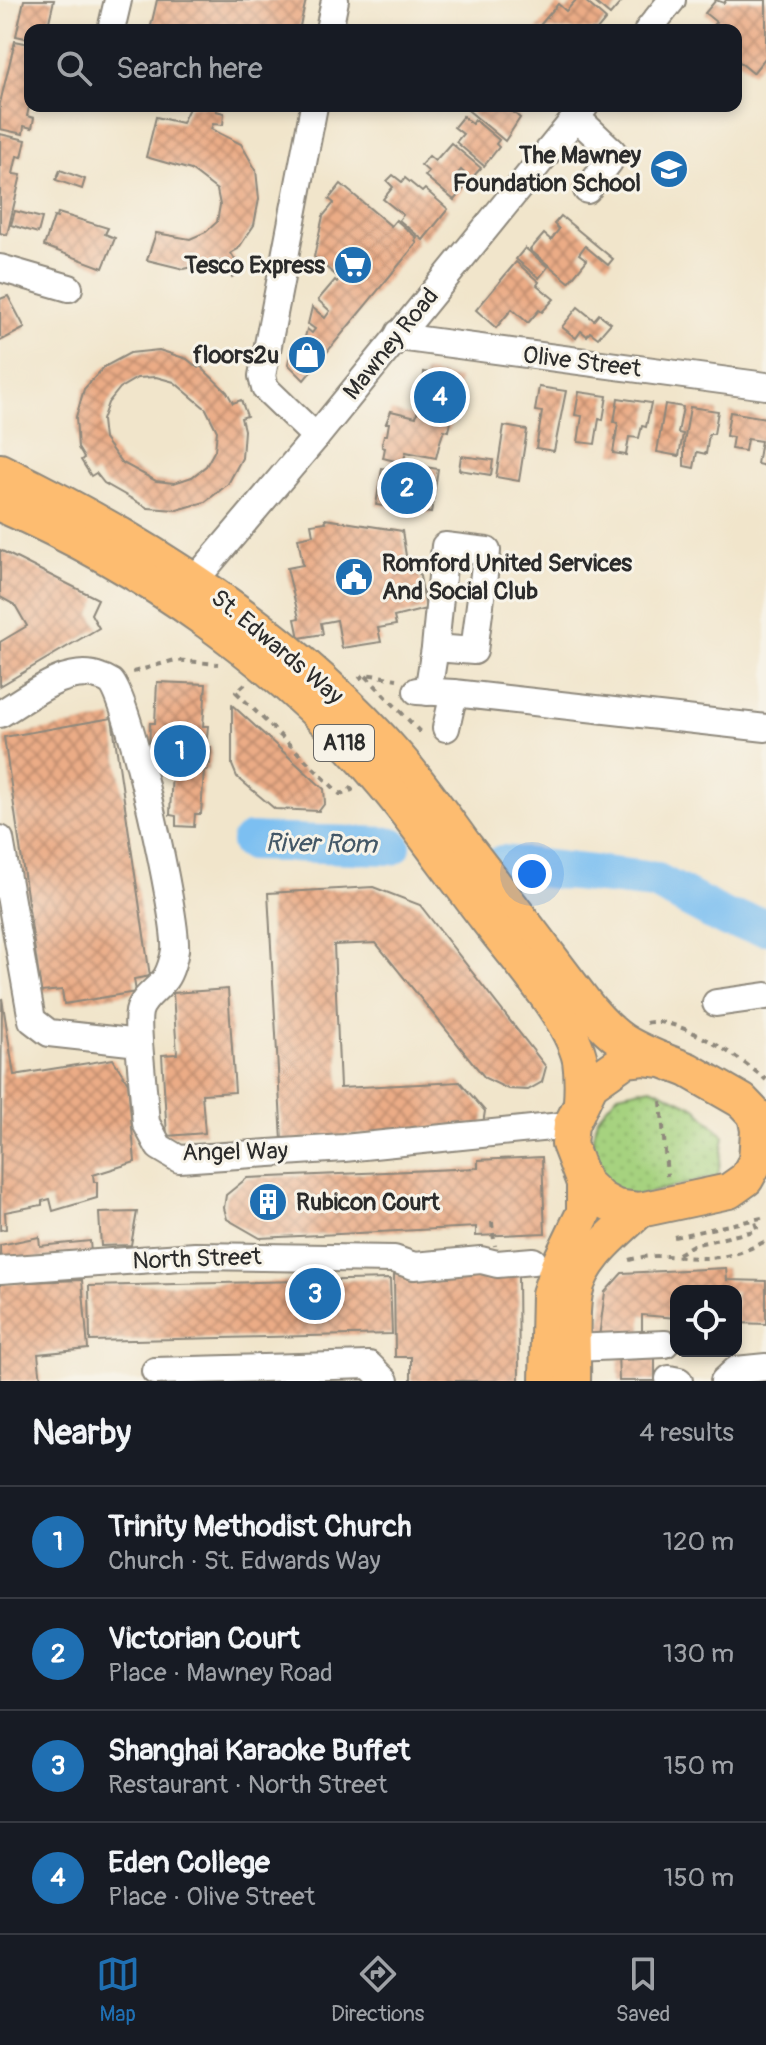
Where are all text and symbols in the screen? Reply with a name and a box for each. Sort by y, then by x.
search box [24,24,742,112]
icon: search [52,46,96,90]
text: Search here [116,50,263,87]
place label: The Mawney Foundation School [453,141,642,198]
school or university icon: The Mawney Foundation School [648,148,690,190]
supermarket icon: Tesco Express [332,244,374,286]
place label: Tesco Express [183,251,325,280]
street label: Mawney Road [337,282,445,406]
shop icon: floors2u [286,334,328,376]
street label: Olive Street [521,340,643,384]
place label: floors2u [193,341,279,370]
pin: 4 [414,367,466,427]
pin: 2 [381,458,433,518]
place label: Romford United Services And Social Club [382,549,632,606]
public building icon: Romford United Services And Social Club [333,556,375,598]
street label: St. Edwards Way [205,583,349,711]
pin: 1 [154,721,206,781]
road number: A118 [314,725,374,761]
water label: River Rom [265,827,379,861]
your location [512,854,552,894]
street label: Angel Way [182,1137,288,1167]
building icon: Rubicon Court [247,1181,289,1223]
place label: Rubicon Court [296,1188,441,1217]
street label: North Street [132,1242,262,1276]
pin: 3 [289,1264,341,1324]
map controls [670,1285,742,1357]
button: locate [670,1285,742,1357]
text: Nearby [32,1412,131,1455]
text: 4 results [639,1417,734,1449]
text: Trinity Methodist Church [108,1508,412,1545]
text: 1 [53,1526,63,1558]
text: 120 m [663,1526,734,1558]
text: Church · St. Edwards Way [108,1545,381,1577]
text: Victorian Court [108,1620,300,1657]
text: 2 [51,1638,65,1670]
text: 130 m [663,1638,734,1670]
text: Place · Mawney Road [108,1657,333,1689]
text: Shanghai Karaoke Buffet [108,1732,410,1769]
text: 3 [51,1750,65,1782]
text: 150 m [663,1750,734,1782]
text: Restaurant · North Street [108,1769,387,1801]
text: Eden College [108,1844,270,1881]
text: 4 [50,1862,66,1894]
text: 150 m [663,1862,734,1894]
text: Place · Olive Street [108,1881,315,1913]
tab: Map [96,1952,140,2028]
tab: Directions [331,1952,424,2028]
tab: Saved [616,1952,670,2028]

